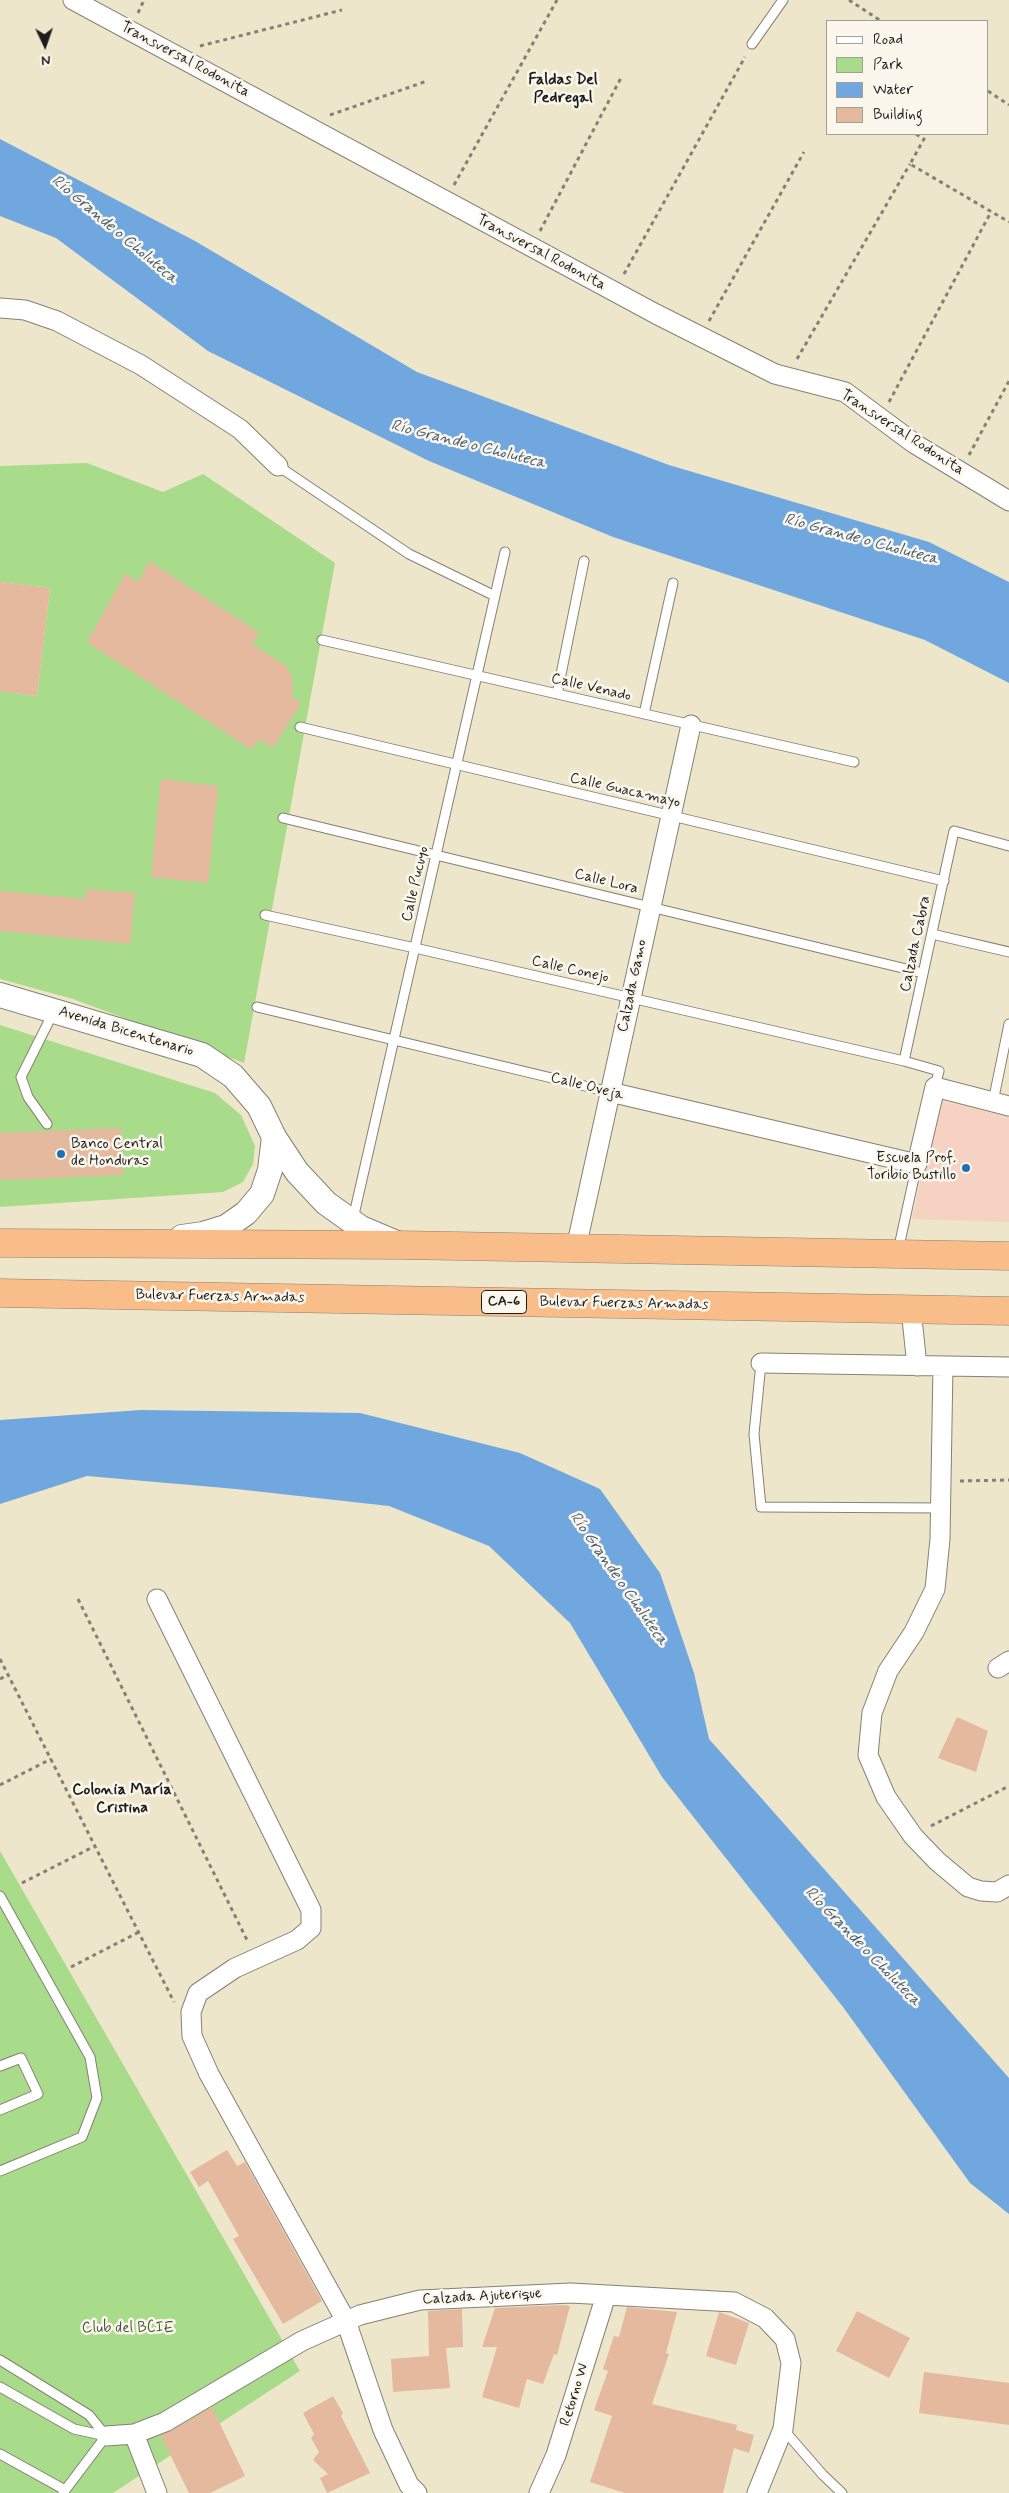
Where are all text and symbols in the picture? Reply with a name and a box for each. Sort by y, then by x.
street label: Transversal Rodonita [117,18,253,102]
north arrow [20,20,70,70]
legend [826,20,989,135]
text: Road [873,30,903,50]
text: N [41,51,51,69]
text: Park [873,55,903,75]
district label: Faldas Del Pedregal [528,71,598,109]
text: Water [873,80,913,100]
text: Building [873,105,923,125]
water label: Río Grande o Choluteca [47,172,181,288]
street label: Transversal Rodonita [473,211,609,295]
street label: Transversal Rodonita [837,386,967,480]
water label: Río Grande o Choluteca [389,416,547,474]
water label: Río Grande o Choluteca [782,510,940,570]
street label: Calle Venado [549,670,633,706]
street label: Calle Guacamayo [568,770,682,812]
street label: Calle Pucuyo [399,845,433,923]
street label: Calle Lora [572,865,640,899]
street label: Calzada Cabra [897,894,935,994]
street label: Calzada Gamo [614,938,652,1034]
street label: Calle Conejo [530,952,610,988]
street label: Avenida Bicentenario [56,1003,196,1061]
street label: Calle Oveja [549,1069,625,1105]
place label: Banco Central de Honduras [71,1136,163,1171]
marker: Banco Central de Honduras [55,1148,67,1160]
place label: Escuela Prof. Toribio Bustillo [867,1150,956,1185]
marker: Escuela Prof. Toribio Bustillo [960,1162,972,1174]
street label: Bulevar Fuerzas Armadas [135,1287,305,1307]
road number: CA-6 [482,1290,526,1314]
street label: Bulevar Fuerzas Armadas [539,1294,709,1314]
water label: Río Grande o Choluteca [565,1509,671,1649]
district label: Colonia María Cristina [72,1781,172,1819]
water label: Río Grande o Choluteca [800,1883,924,2011]
street label: Calzada Ajuterique [422,2285,542,2309]
park label: Club del BCIE [82,2320,174,2338]
street label: Retorno W [557,2362,593,2428]

